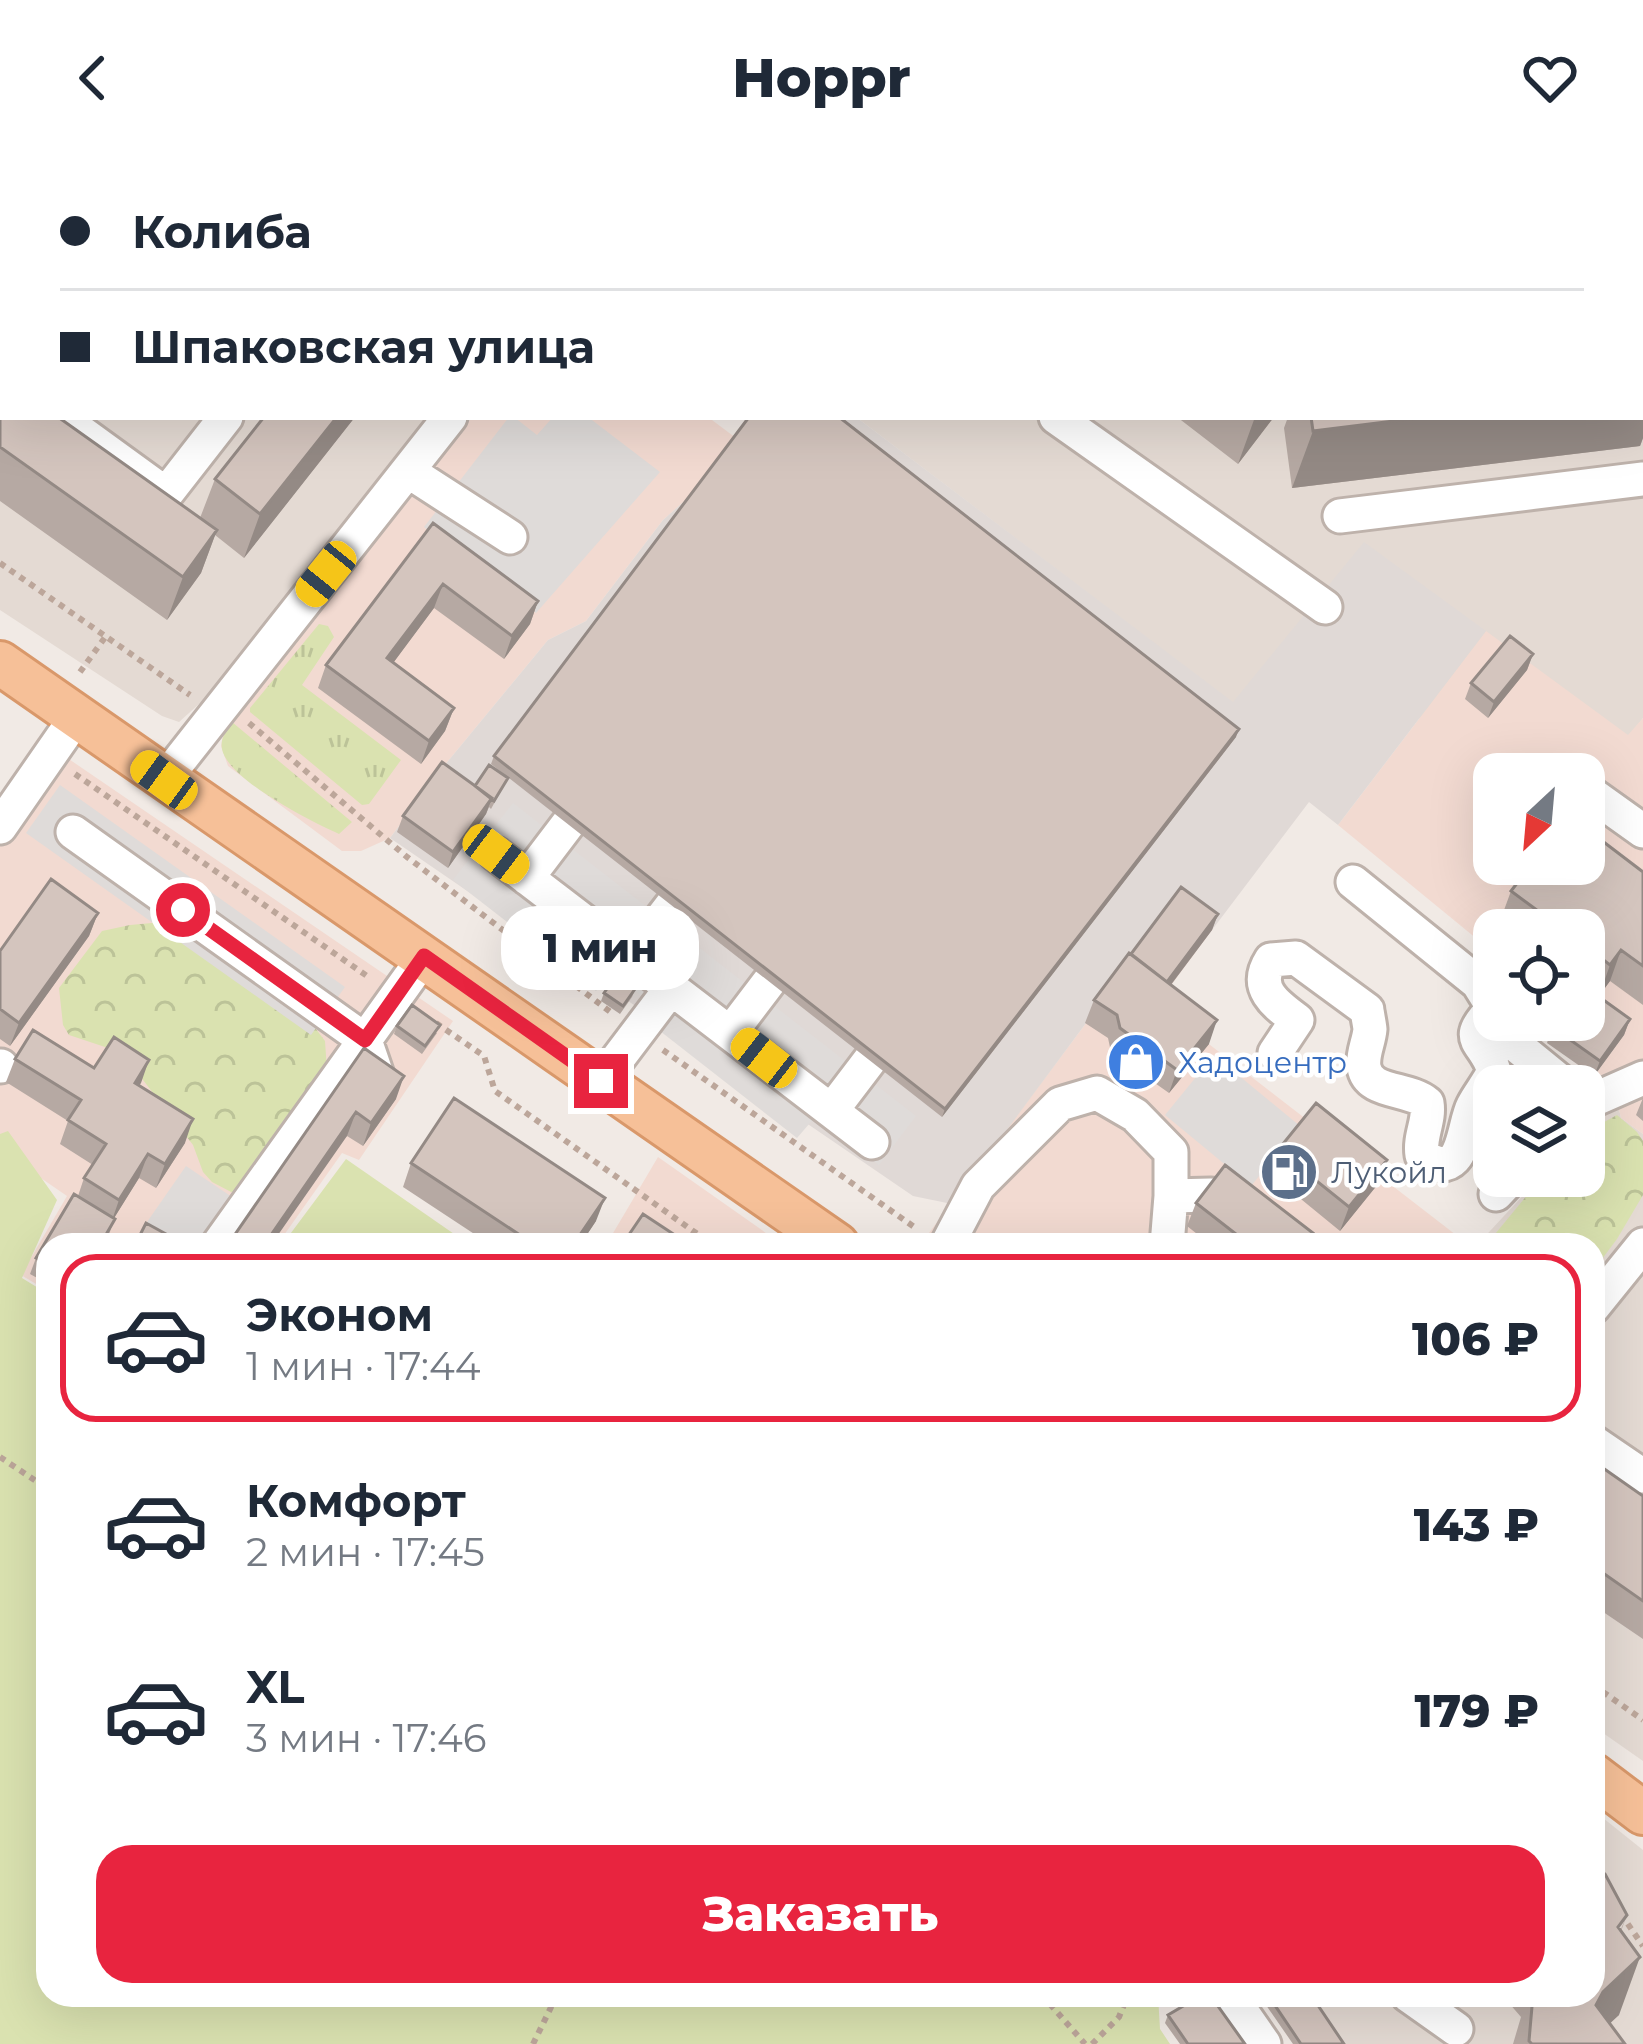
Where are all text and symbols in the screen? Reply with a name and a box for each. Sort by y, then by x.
icon: back [60,45,126,111]
text: Hoppr [732,45,911,111]
icon: heart [1517,45,1583,111]
text: Колиба [132,204,312,259]
text: Шпаковская улица [132,319,595,374]
car [289,535,363,613]
car [124,744,204,816]
north arrow [1473,753,1605,885]
map controls [1473,753,1605,1197]
car [456,818,536,890]
route start [156,883,210,937]
callout: 1 мин [502,907,700,991]
button: locate [1473,909,1605,1041]
text: 1 мин [543,924,657,972]
car [725,1022,803,1094]
shop icon: Хадоцентр [1105,1031,1167,1093]
place label: Хадоцентр [1178,1044,1347,1081]
route end [574,1054,628,1108]
button: layers [1473,1065,1605,1197]
fuel station icon: Лукойл [1258,1141,1320,1203]
place label: Лукойл [1331,1154,1447,1191]
icon: car [102,1284,210,1392]
text: Эконом [246,1287,433,1342]
text: 106 ₽ [1412,1311,1539,1366]
text: 1 мин · 17:44 [246,1342,481,1390]
icon: car [102,1470,210,1578]
text: Комфорт [246,1473,466,1528]
text: 143 ₽ [1414,1497,1539,1552]
text: 2 мин · 17:45 [246,1528,485,1576]
icon: car [102,1656,210,1764]
text: XL [246,1659,304,1714]
text: 179 ₽ [1414,1683,1539,1738]
text: 3 мин · 17:46 [246,1714,487,1762]
button: Заказать [96,1845,1545,1983]

